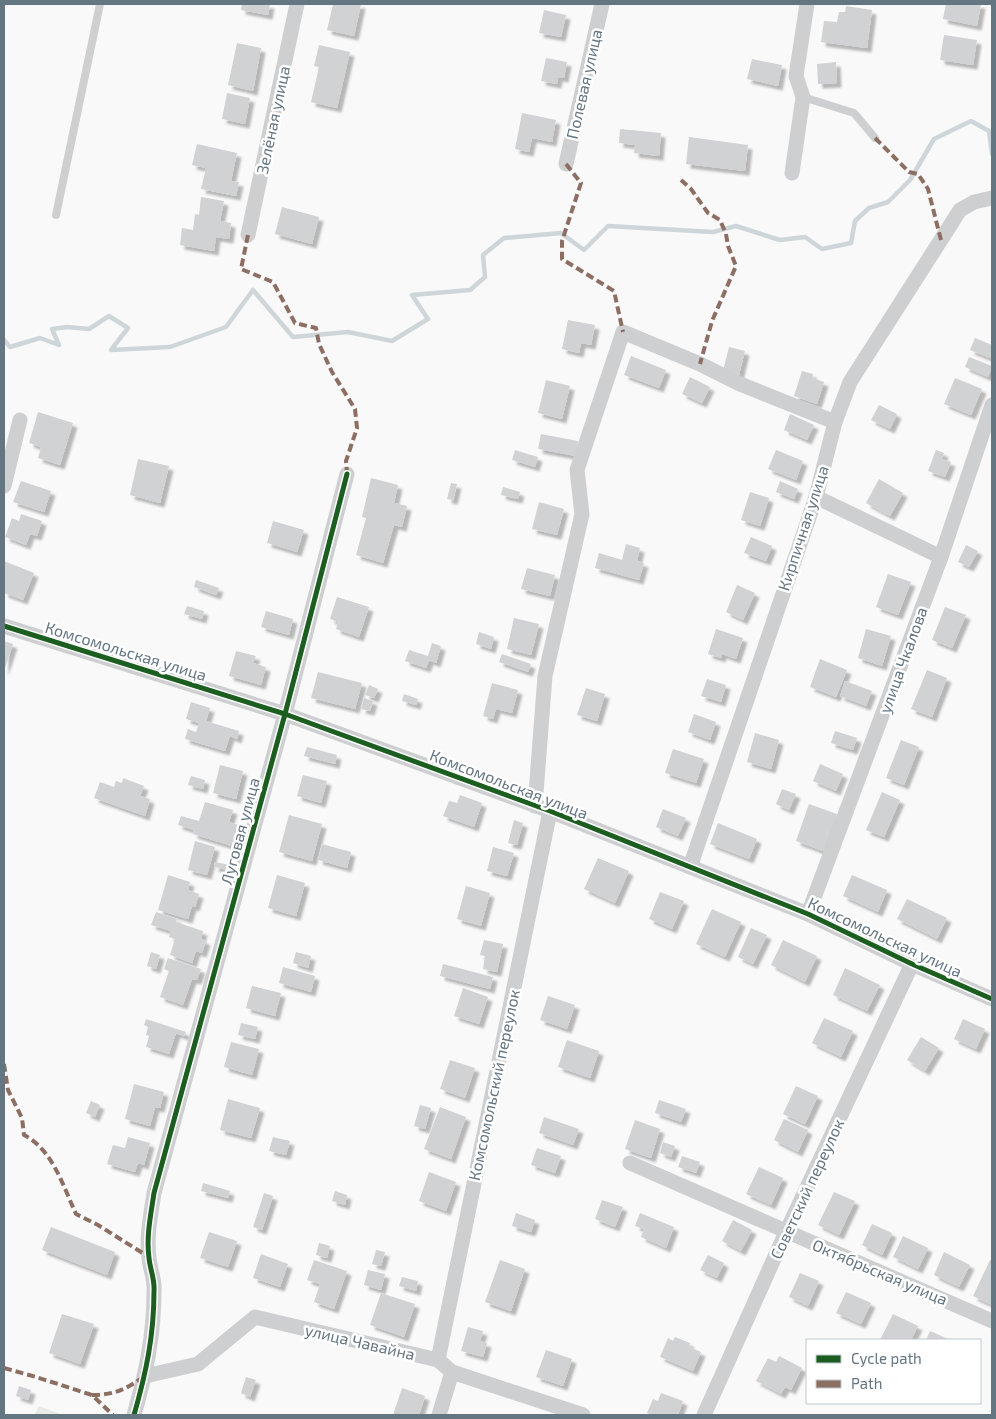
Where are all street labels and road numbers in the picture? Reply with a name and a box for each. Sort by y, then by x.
street label: Полевая улица [562,27,606,141]
street label: Зелёная улица [252,64,294,176]
street label: Кирпичная улица [773,463,833,593]
street label: улица Чкалова [875,604,931,716]
street label: Комсомольская улица [43,617,209,685]
street label: Комсомольская улица [427,745,591,823]
street label: Луговая улица [216,775,264,887]
street label: Комсомольская улица [805,892,965,982]
street label: Комсомольский переулок [464,987,524,1182]
street label: Советский переулок [766,1115,848,1262]
street label: Октябрьская улица [809,1235,951,1309]
street label: улица Чавайна [303,1320,417,1364]

